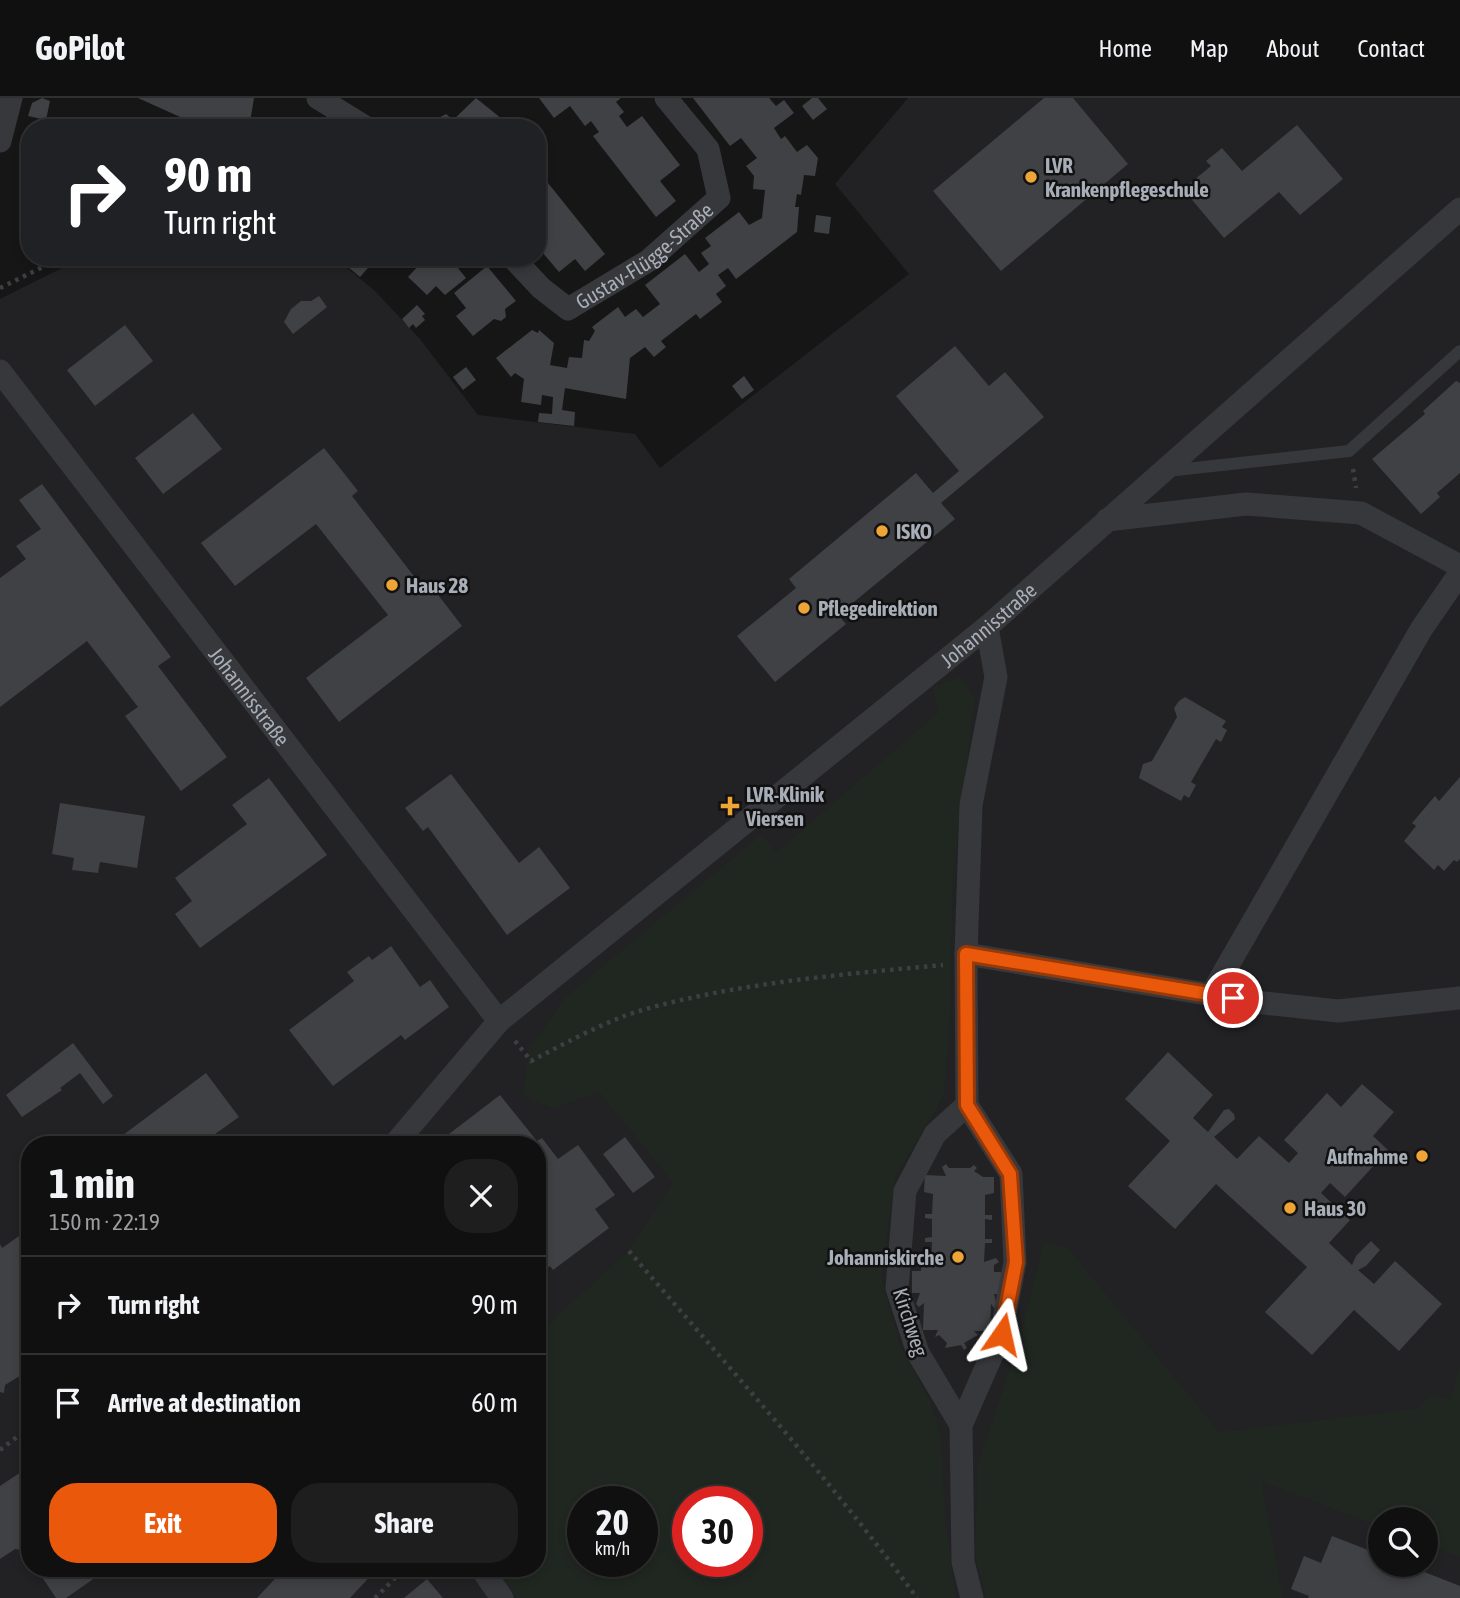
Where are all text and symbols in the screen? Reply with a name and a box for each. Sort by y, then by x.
text: GoPilot [35,29,125,67]
text: Home [1098,35,1152,62]
text: Map [1190,35,1228,62]
text: About [1266,35,1319,62]
text: Contact [1357,35,1425,62]
text: 90 m [164,146,252,202]
icon: right [49,147,140,238]
place label: LVR Krankenpflegeschule [1045,153,1209,201]
marker: LVR Krankenpflegeschule [1023,169,1039,185]
street label: Gustav-Flügge-Straße [571,197,718,314]
text: Turn right [164,204,277,241]
place label: ISKO [896,519,932,543]
marker: ISKO [874,523,890,539]
place label: Haus 28 [406,573,468,597]
marker: Haus 28 [384,577,400,593]
street label: Johannisstraße [936,577,1041,672]
place label: Pflegedirektion [818,596,938,620]
marker: Pflegedirektion [796,600,812,616]
street label: Johannisstraße [204,642,295,750]
place label: LVR-Klinik Viersen [745,782,825,830]
marker: LVR-Klinik Viersen [720,796,740,816]
pin [1203,968,1263,1028]
icon: arrive [1214,979,1252,1017]
place label: Aufnahme [1326,1144,1408,1168]
marker: Aufnahme [1414,1148,1430,1164]
text: 1 min [49,1159,135,1207]
button: close [444,1159,518,1233]
place label: Haus 30 [1304,1196,1366,1220]
marker: Haus 30 [1282,1200,1298,1216]
text: 150 m · 22:19 [49,1209,160,1235]
place label: Johanniskirche [826,1245,944,1269]
marker: Johanniskirche [950,1249,966,1265]
street label: Kirchweg [889,1285,933,1359]
icon: right [49,1286,87,1324]
text: Turn right [108,1290,199,1320]
text: 90 m [471,1290,518,1320]
position arrow [965,1297,1039,1371]
icon: arrive [49,1384,87,1422]
text: Arrive at destination [108,1388,301,1418]
text: 60 m [471,1388,518,1418]
button: Exit [49,1483,277,1563]
button: Share [291,1483,518,1563]
speed limit sign: 30 [672,1486,763,1577]
text: 20 [596,1502,629,1542]
map controls [1368,1507,1438,1577]
button: search [1368,1507,1438,1577]
text: km/h [595,1538,630,1559]

